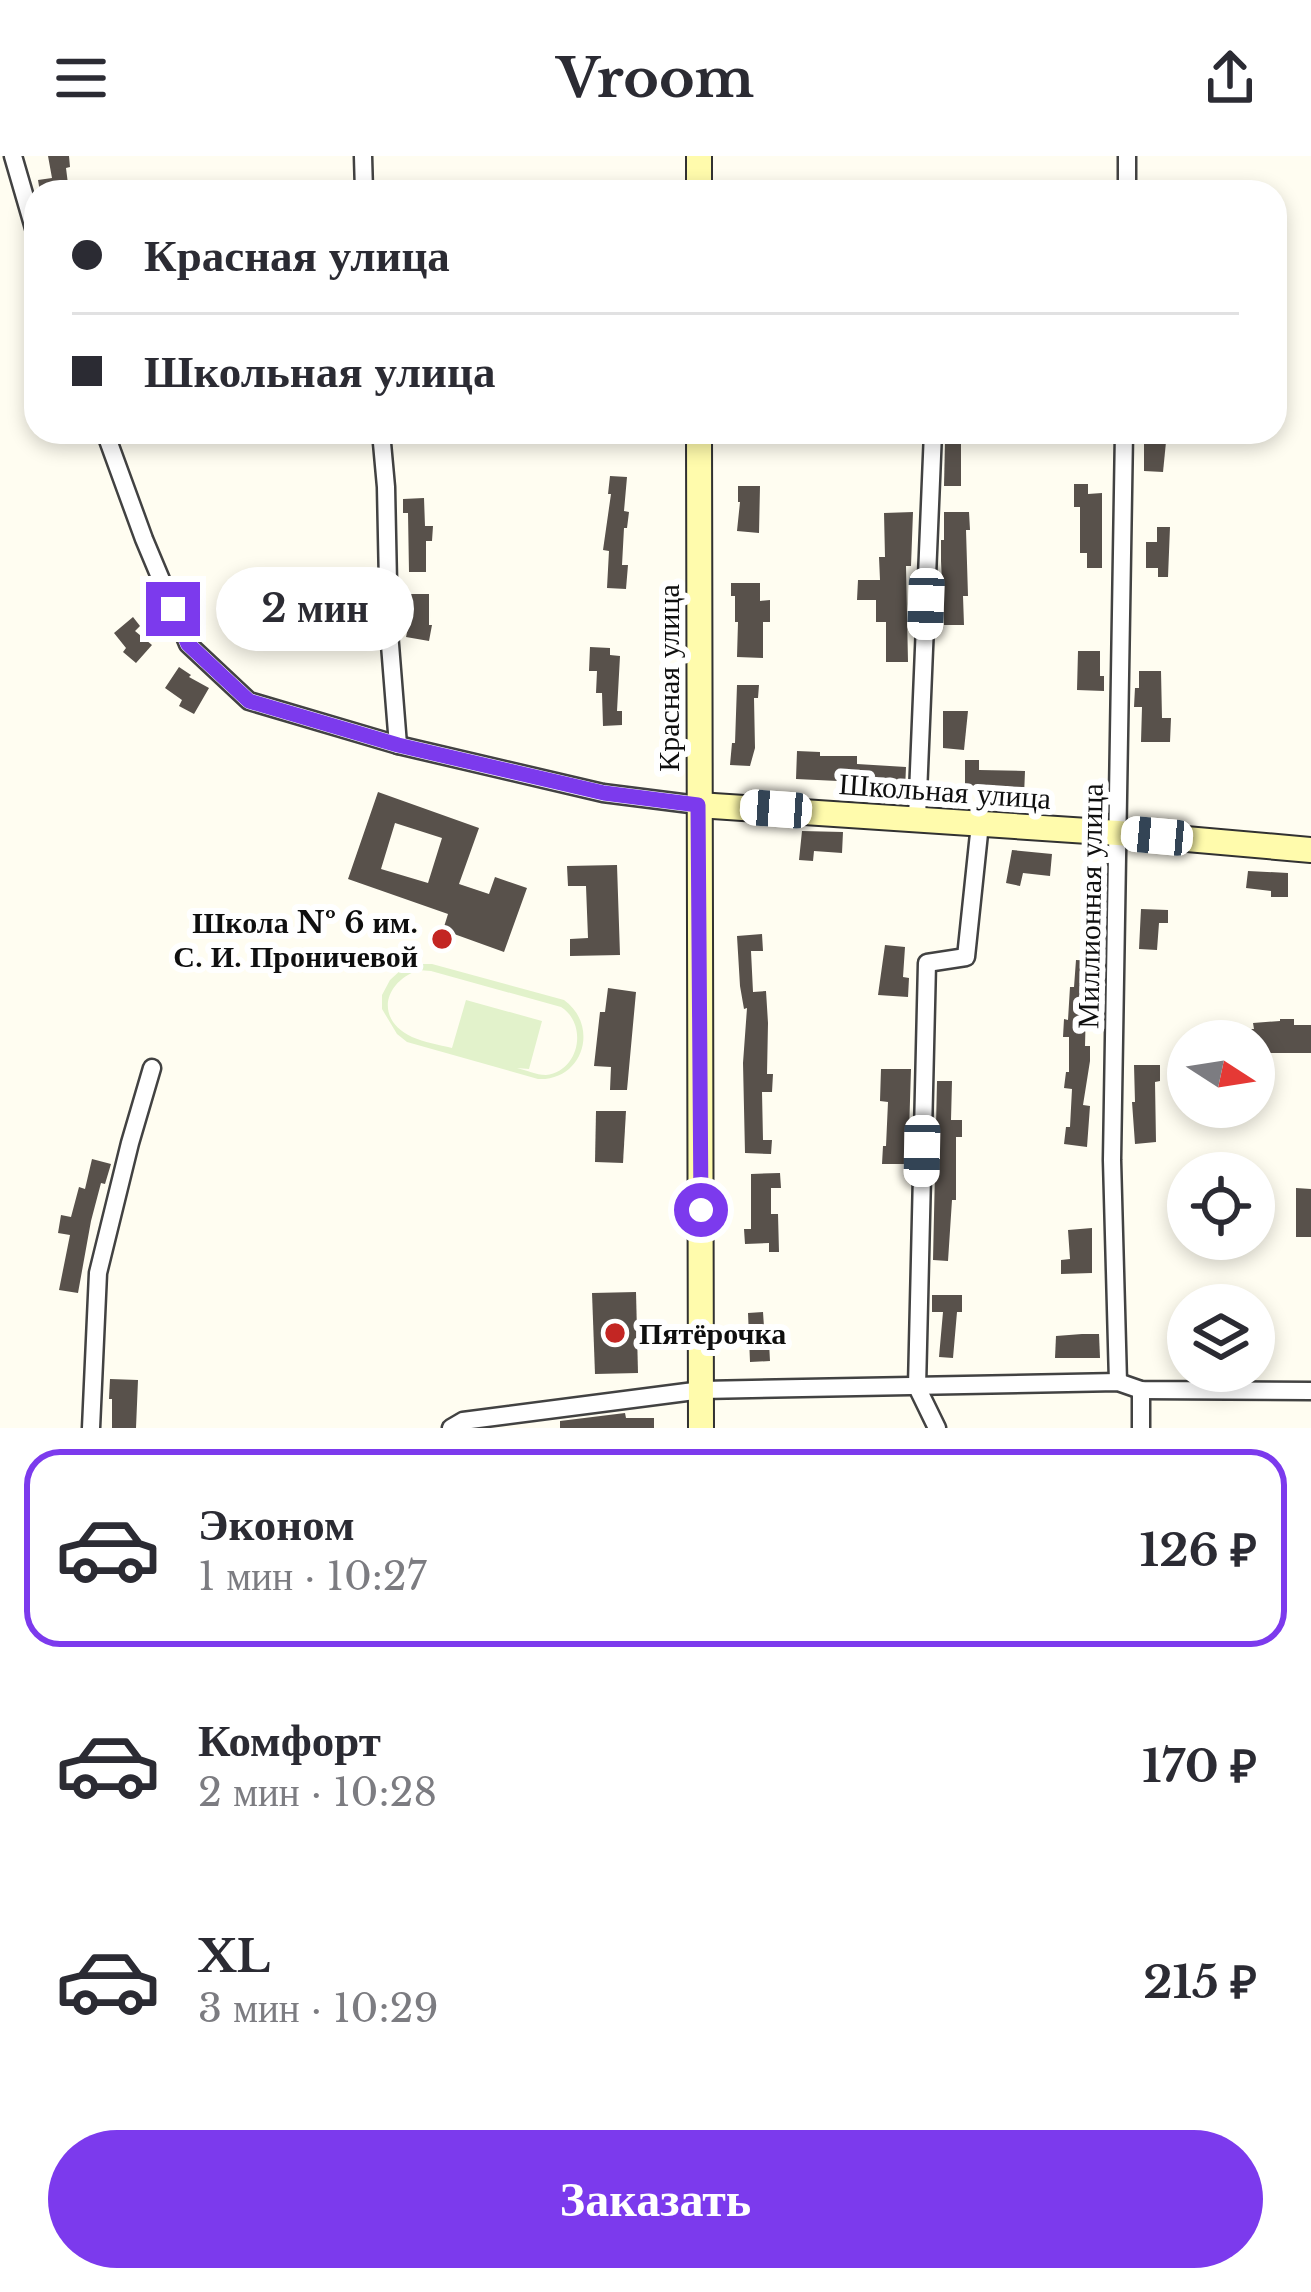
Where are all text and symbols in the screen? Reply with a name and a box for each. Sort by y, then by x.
icon: menu [48,45,114,111]
text: Vroom [557,45,754,112]
icon: share [1197,45,1263,111]
text: Красная улица [144,227,450,283]
text: Школьная улица [144,343,495,399]
callout: 2 мин [215,567,413,651]
car [907,567,945,641]
route end [146,582,200,636]
text: 2 мин [261,584,369,633]
street label: Красная улица [650,584,687,772]
street label: Школьная улица [838,765,1052,817]
street label: Миллионная улица [1069,783,1111,1029]
car [739,789,813,829]
car [1120,815,1194,857]
place label: Школа № 6 им. С. И. Проничевой [173,904,418,975]
marker: Школа № 6 им. С. И. Проничевой [429,926,455,952]
north arrow [1167,1020,1275,1128]
map controls [1167,1020,1275,1392]
car [903,1115,941,1187]
button: locate [1167,1152,1275,1260]
route start [674,1183,728,1237]
button: layers [1167,1284,1275,1392]
place label: Пятёрочка [639,1315,786,1352]
marker: Пятёрочка [602,1320,628,1346]
icon: car [54,1494,162,1602]
text: Эконом [198,1496,355,1552]
text: 126 ₽ [1140,1522,1257,1578]
text: 1 мин · 10:27 [198,1552,426,1601]
icon: car [54,1710,162,1818]
text: Комфорт [198,1712,381,1768]
text: 170 ₽ [1142,1738,1257,1794]
text: 2 мин · 10:28 [198,1768,437,1817]
icon: car [54,1926,162,2034]
text: XL [198,1928,270,1984]
text: 215 ₽ [1143,1954,1257,2010]
text: 3 мин · 10:29 [198,1984,439,2033]
button: Заказать [48,2130,1263,2268]

